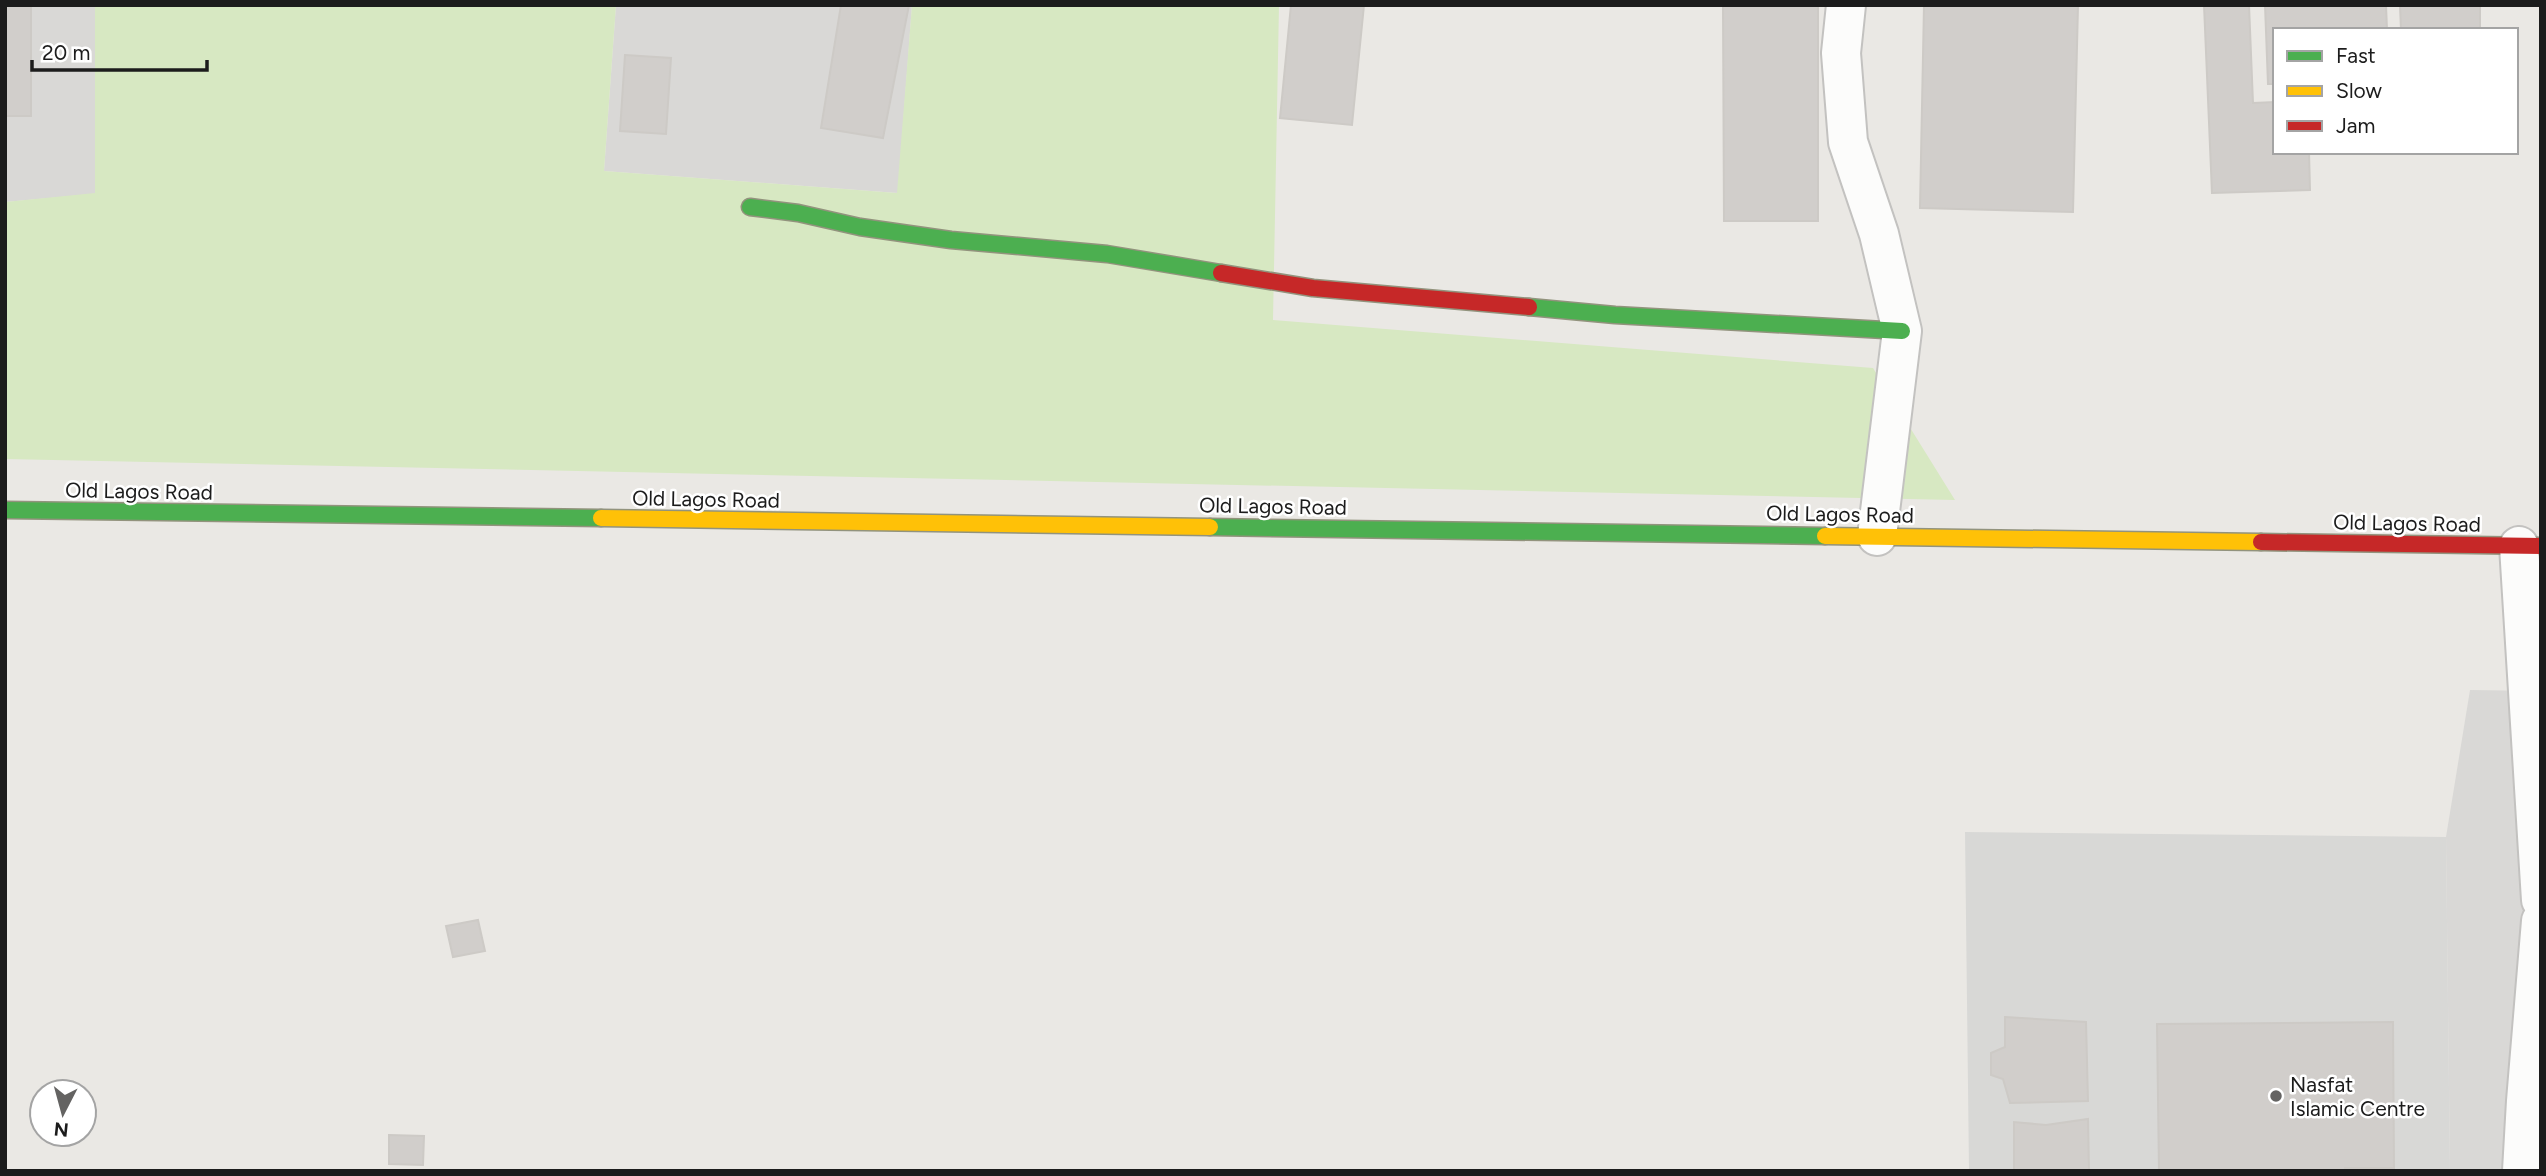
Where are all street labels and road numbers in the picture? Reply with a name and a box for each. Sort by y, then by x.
street label: Old Lagos Road [65,477,213,505]
street label: Old Lagos Road [632,485,780,513]
street label: Old Lagos Road [1199,492,1347,520]
street label: Old Lagos Road [1766,500,1914,528]
street label: Old Lagos Road [2333,509,2481,537]

